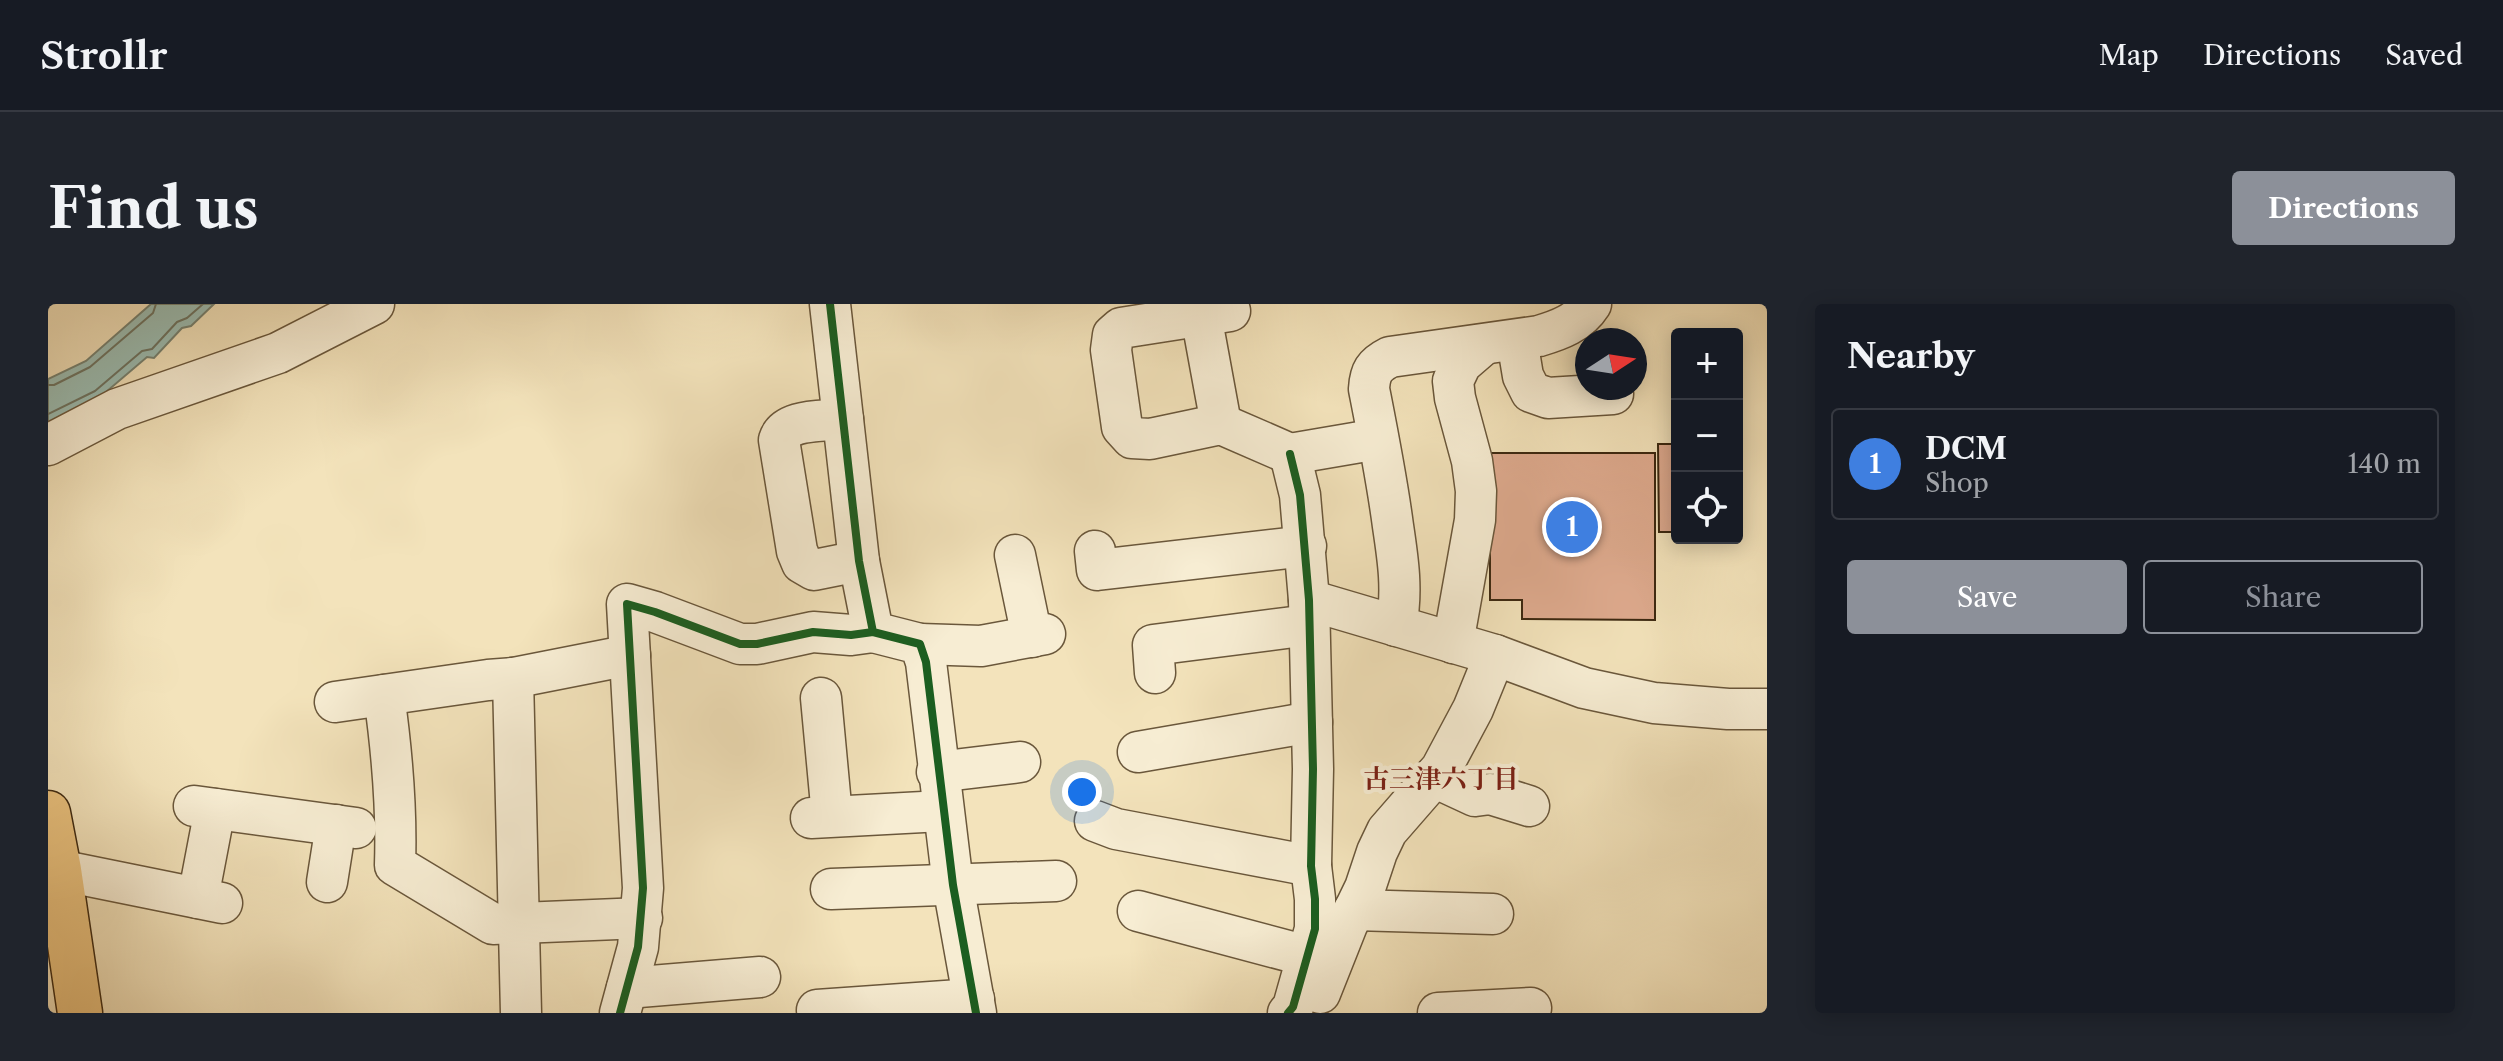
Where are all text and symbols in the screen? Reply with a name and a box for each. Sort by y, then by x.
text: Strollr [40,32,167,79]
text: Map [2099,38,2159,72]
text: Directions [2203,38,2341,72]
text: Saved [2385,38,2463,72]
button: Directions [2232,171,2455,245]
text: Find us [48,174,259,243]
north arrow [1575,328,1647,400]
map controls [1671,328,1743,544]
button: + [1671,328,1743,400]
text: Nearby [1847,335,1975,377]
button: − [1671,400,1743,472]
text: DCM [1925,430,2007,467]
text: 1 [1869,448,1881,480]
text: 140 m [2347,448,2421,480]
text: Shop [1925,467,1989,499]
button: locate [1671,472,1743,544]
pin: 1 [1546,497,1598,557]
button: Save [1847,560,2127,634]
button: Share [2143,560,2423,634]
district label: 古三津六丁目 [1363,763,1519,795]
your location [1062,772,1102,812]

